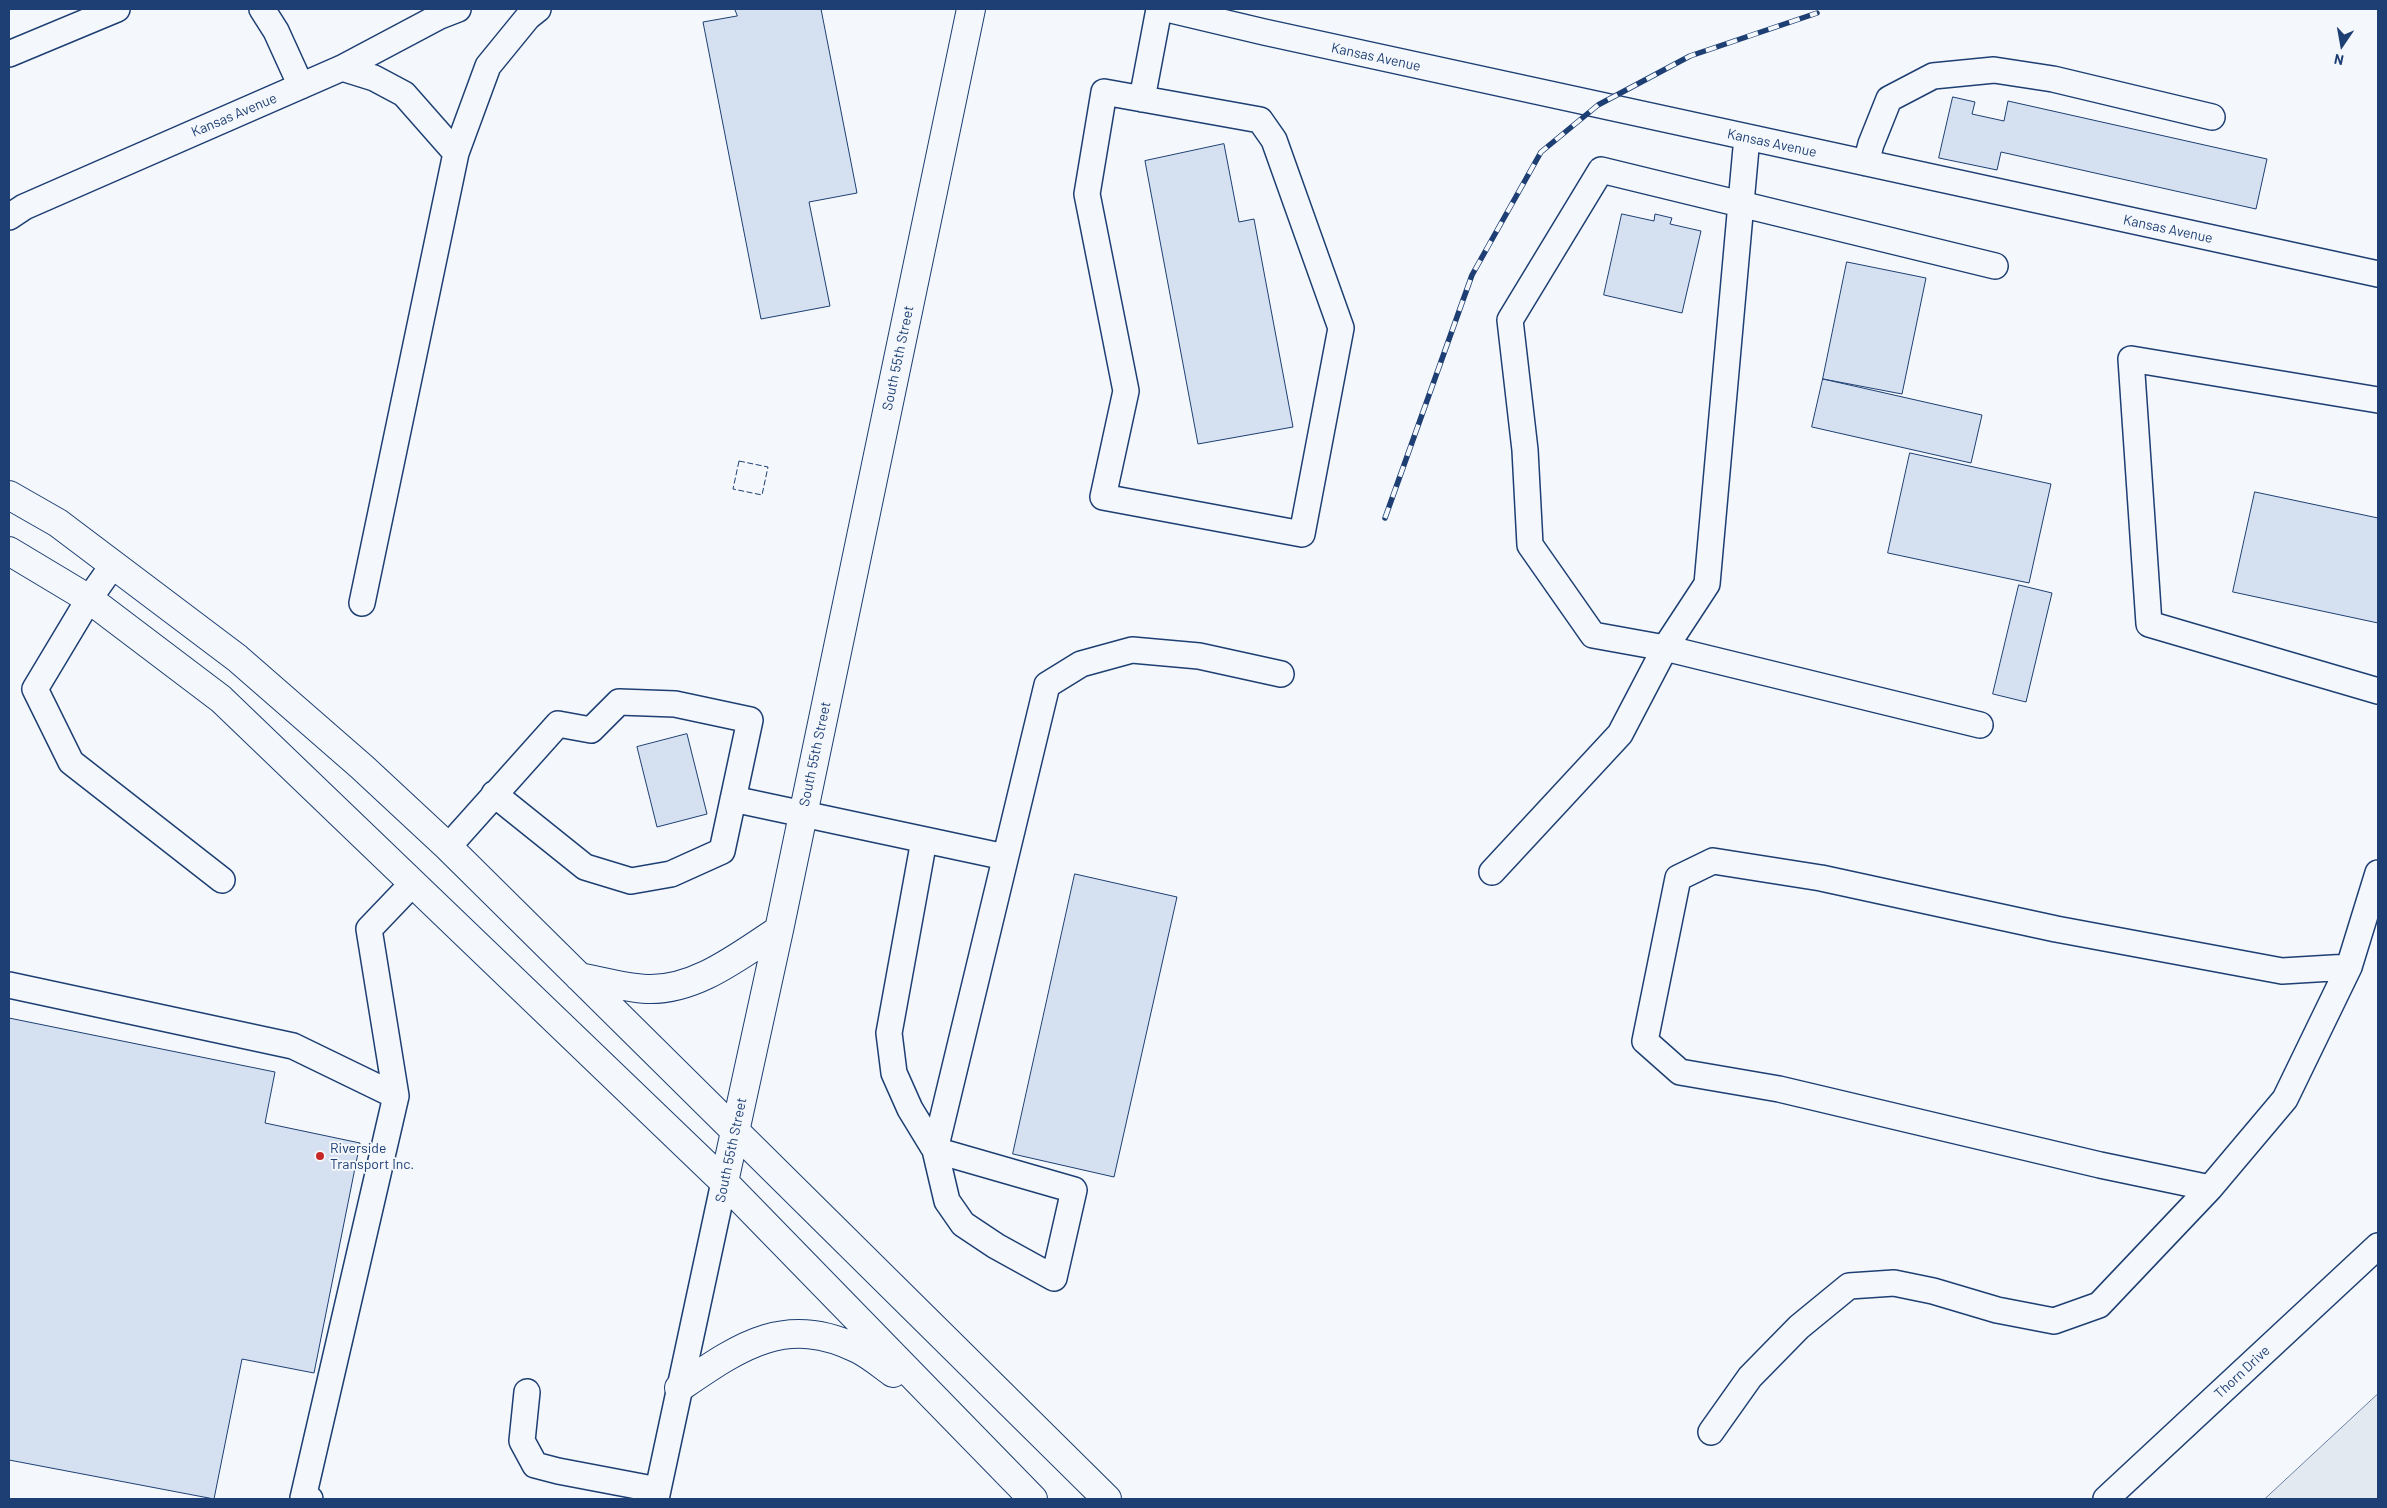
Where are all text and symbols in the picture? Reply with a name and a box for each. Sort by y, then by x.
north arrow [2317,20,2367,70]
street label: Kansas Avenue [1330,39,1422,75]
text: N [2332,51,2345,69]
street label: Kansas Avenue [189,89,279,141]
street label: Kansas Avenue [1726,125,1818,161]
street label: Kansas Avenue [2122,211,2214,247]
street label: South 55th Street [879,304,917,412]
street label: South 55th Street [796,700,834,808]
street label: South 55th Street [712,1096,750,1204]
place label: Riverside Transport Inc. [330,1140,414,1172]
marker: Riverside Transport Inc. [314,1150,326,1162]
street label: Thorn Drive [2211,1342,2273,1402]

